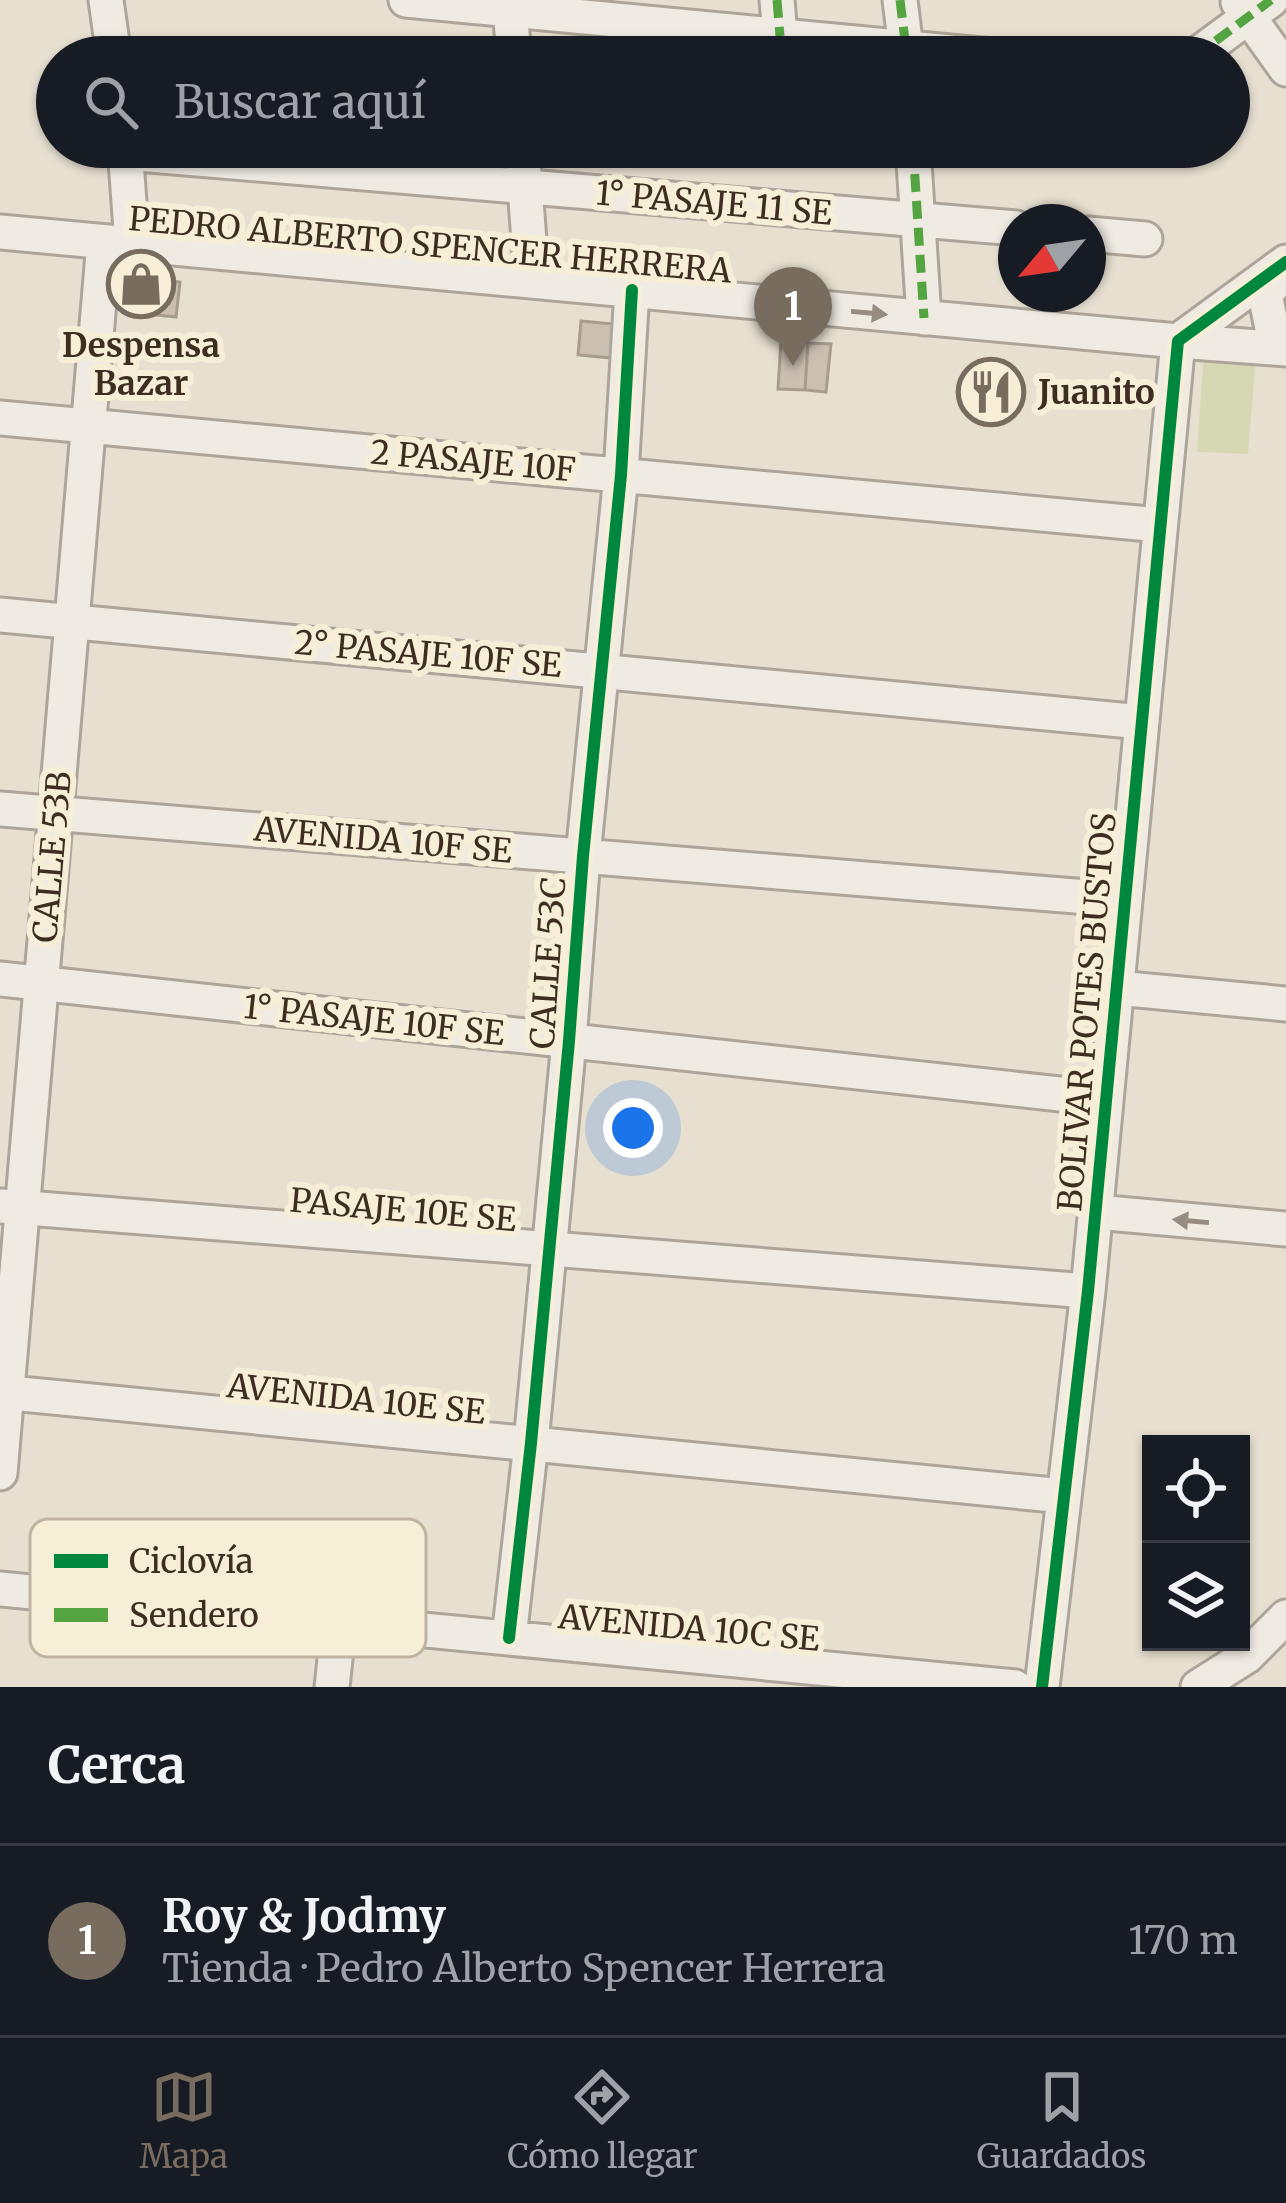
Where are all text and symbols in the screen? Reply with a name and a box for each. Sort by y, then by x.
search box [36,36,1250,168]
icon: search [78,69,144,135]
text: Buscar aquí [174,74,425,130]
street label: 1° PASAJE 11 SE [594,172,834,234]
street label: PEDRO ALBERTO SPENCER HERRERA [127,198,734,292]
north arrow [998,204,1106,312]
shop icon: Despensa Bazar [106,249,176,319]
pin: 1 [754,267,832,366]
one-way arrow [851,303,888,322]
place label: Despensa Bazar [62,325,220,404]
restaurant icon: Juanito [956,357,1026,427]
place label: Juanito [1037,372,1155,413]
street label: 2 PASAJE 10F [369,432,577,490]
street label: 2° PASAJE 10F SE [293,622,563,686]
street label: CALLE 53B [24,770,80,944]
street label: AVENIDA 10F SE [251,808,514,872]
street label: BOLIVAR POTES BUSTOS [1049,811,1125,1213]
street label: CALLE 53C [522,876,574,1050]
street label: 1° PASAJE 10F SE [242,986,506,1054]
your location [603,1098,663,1158]
street label: PASAJE 10E SE [288,1180,518,1240]
one-way arrow [1172,1211,1209,1230]
street label: AVENIDA 10E SE [224,1365,487,1433]
map controls [1142,1435,1250,1651]
button: locate [1142,1435,1250,1543]
legend [30,1519,426,1657]
text: Ciclovía [129,1541,254,1582]
button: layers [1142,1543,1250,1651]
text: Sendero [129,1595,259,1636]
street label: AVENIDA 10C SE [556,1596,821,1660]
text: Cerca [48,1733,186,1797]
text: Roy & Jodmy [162,1888,446,1944]
text: 1 [78,1916,96,1965]
text: 170 m [1128,1916,1238,1965]
text: Tienda · Pedro Alberto Spencer Herrera [162,1944,886,1993]
tab: Mapa [140,2064,228,2177]
tab: Cómo llegar [507,2064,698,2177]
tab: Guardados [977,2064,1146,2177]

